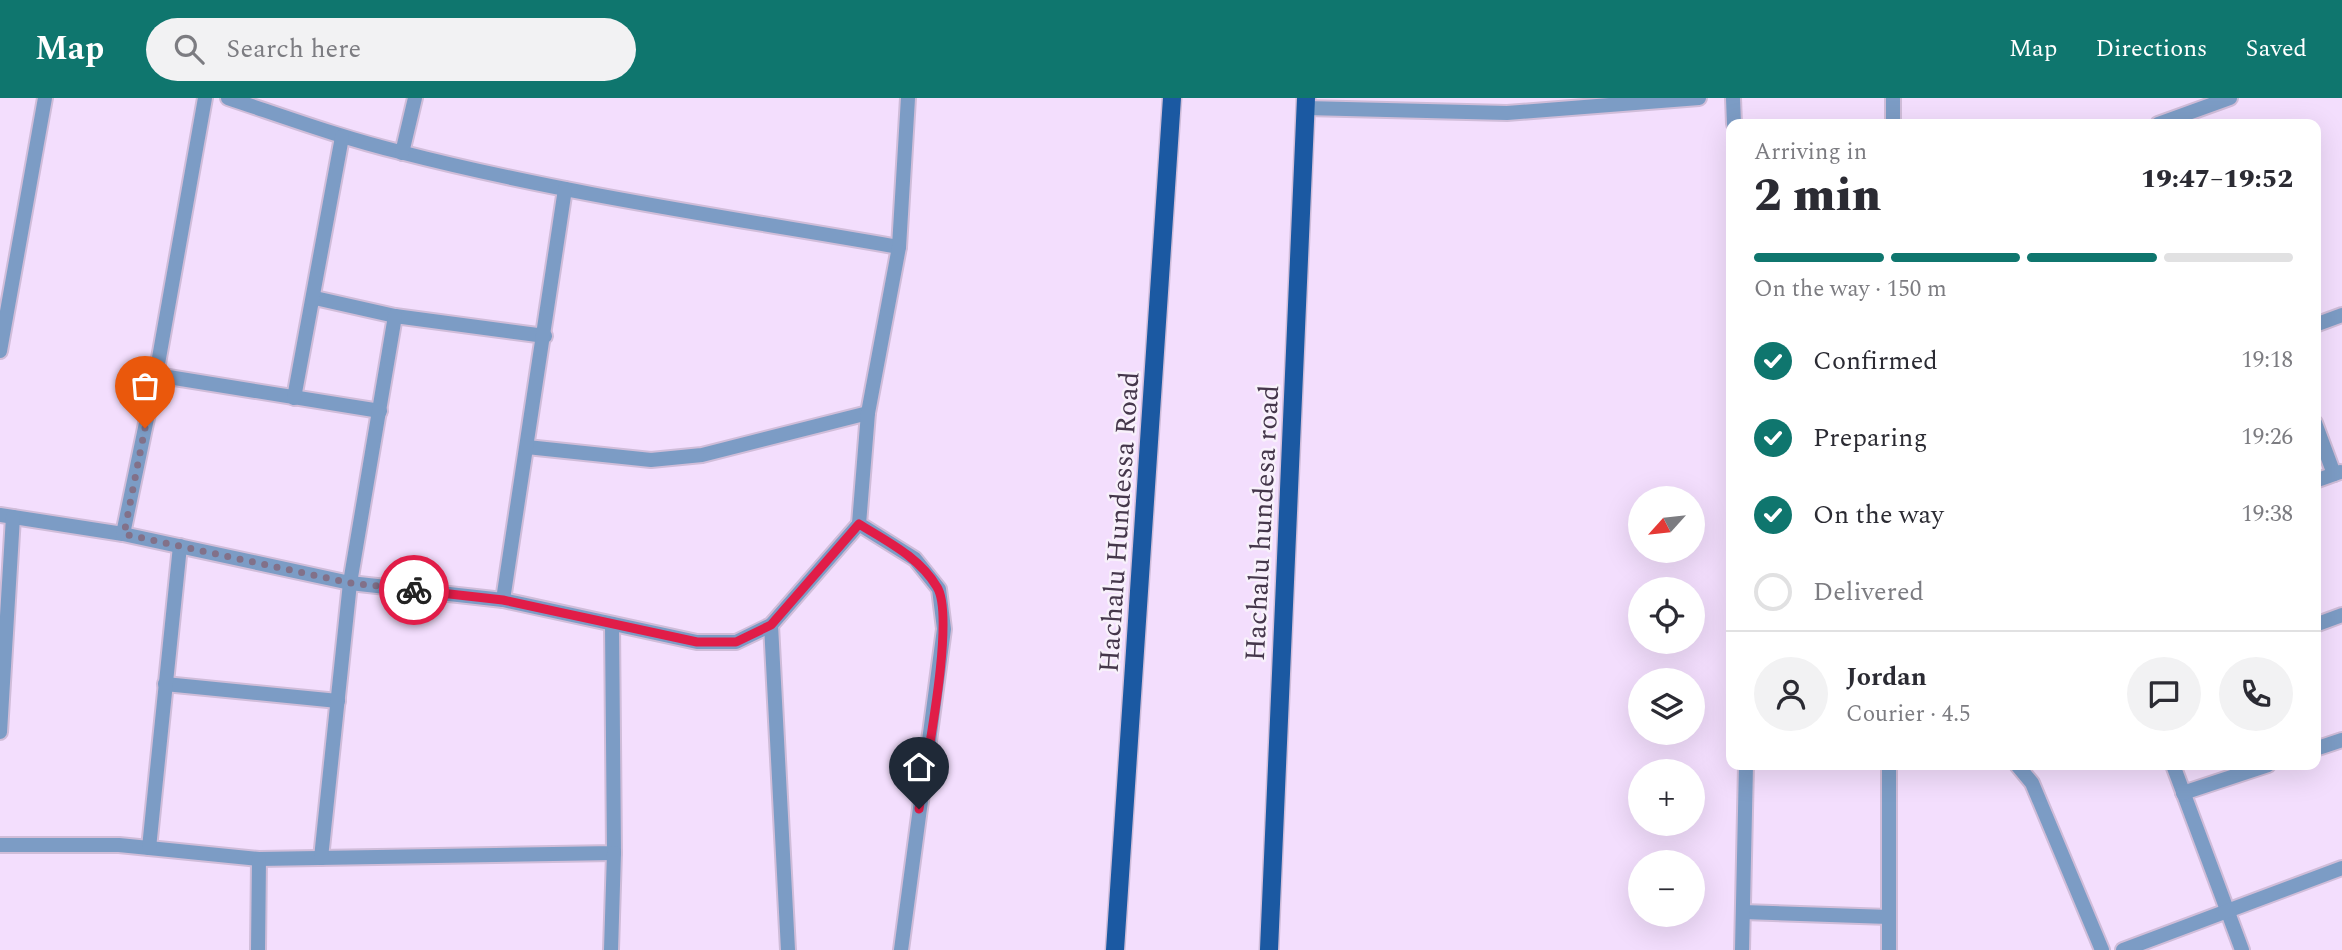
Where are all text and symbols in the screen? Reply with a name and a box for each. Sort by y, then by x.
search box [146,18,636,81]
text: Map [35,24,104,74]
text: Search here [226,29,361,69]
icon: search [170,30,208,68]
text: Map [2009,31,2057,67]
text: Directions [2095,31,2207,67]
text: Saved [2245,31,2307,67]
text: Arriving in [1754,135,1867,170]
text: 19:47–19:52 [2141,159,2293,199]
text: 2 min [1754,161,1881,231]
text: On the way · 150 m [1754,272,1947,307]
text: Confirmed [1813,341,1938,381]
icon: check [1754,342,1792,380]
text: 19:18 [2241,343,2293,378]
pin [115,356,175,428]
icon: bag [126,367,164,405]
street label: Hachalu Hundessa Road [1088,370,1151,674]
street label: Hachalu hundesa road [1234,384,1291,662]
text: Preparing [1813,418,1927,458]
icon: check [1754,419,1792,457]
text: 19:26 [2241,420,2293,455]
north arrow [1628,486,1704,564]
map controls [1628,486,1705,927]
text: On the way [1813,495,1944,535]
icon: check [1754,496,1792,534]
text: 19:38 [2241,497,2293,532]
courier [379,555,449,625]
icon: bike [395,571,433,609]
text: Delivered [1813,572,1924,612]
button: locate [1628,577,1705,654]
button: person [1754,657,1828,731]
text: Jordan [1846,657,1927,697]
button: chat [2127,657,2201,731]
button: phone [2219,657,2293,731]
button: layers [1628,668,1705,745]
text: Courier · 4.5 [1846,697,1971,732]
pin [889,737,949,809]
icon: home [900,748,938,786]
button: + [1628,759,1705,836]
button: − [1628,850,1705,927]

